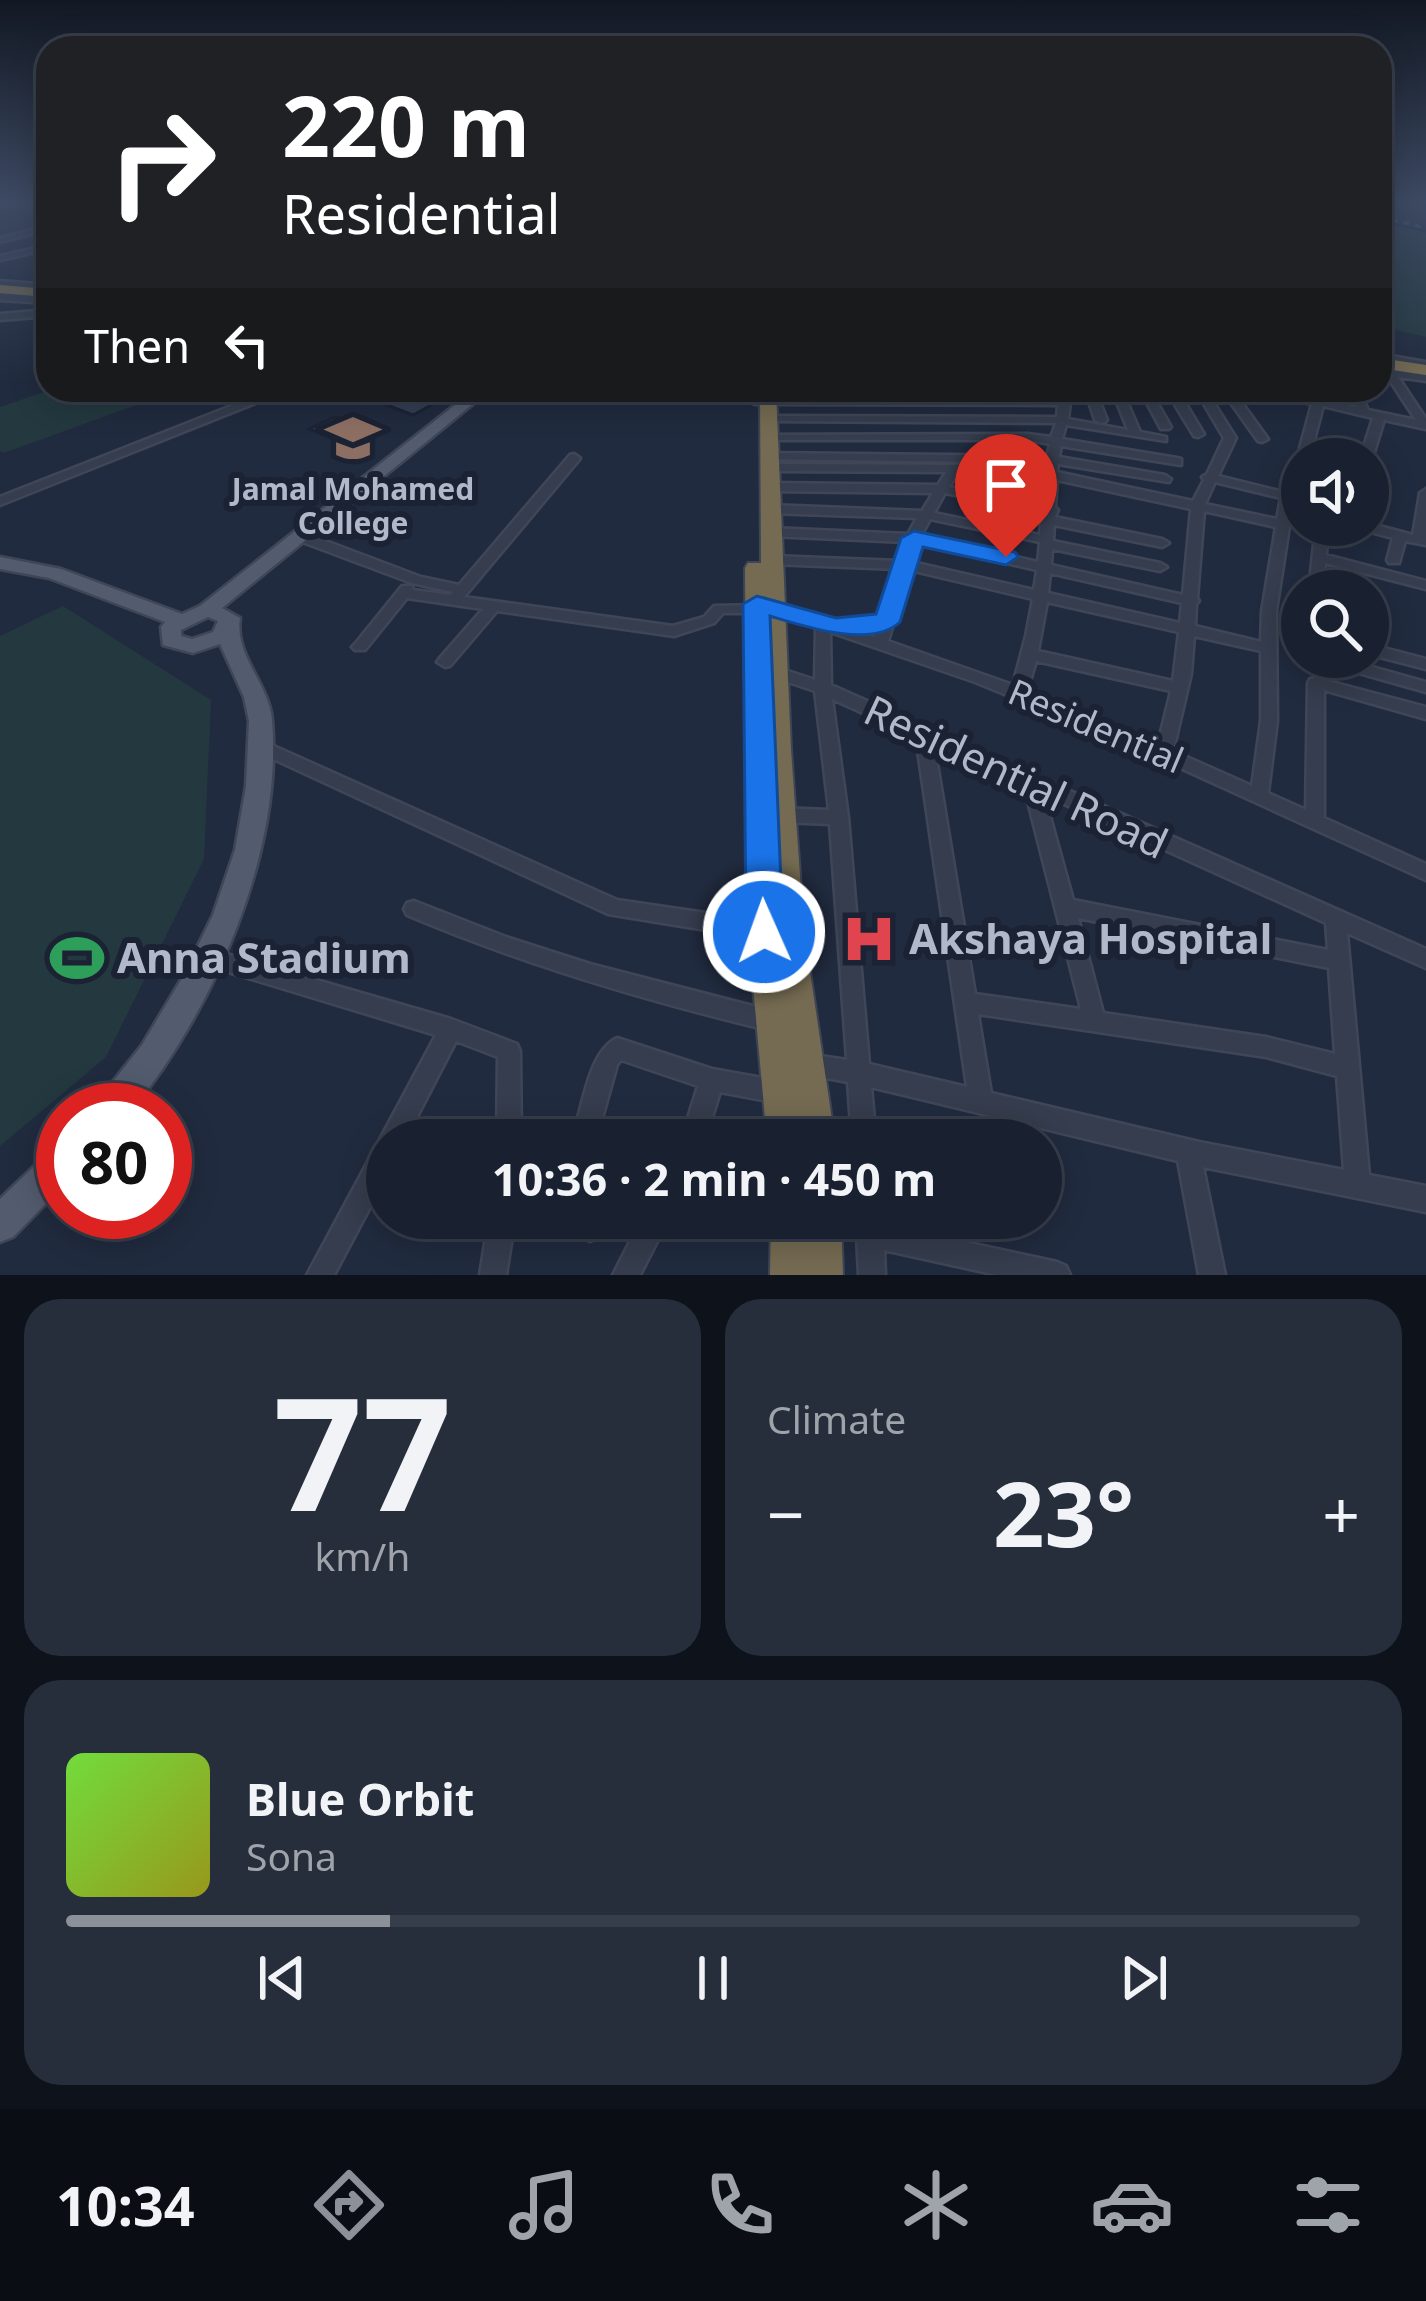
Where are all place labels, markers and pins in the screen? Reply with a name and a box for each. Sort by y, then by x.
school or university icon: Jamal Mohamed College [324,409,382,467]
pin [955,434,1057,557]
place label: Jamal Mohamed College [229,468,474,543]
place label: Akshaya Hospital [909,909,1272,966]
hospital icon: Akshaya Hospital [840,910,898,968]
place label: Anna Stadium [117,928,411,985]
sports icon: Anna Stadium [48,929,106,987]

